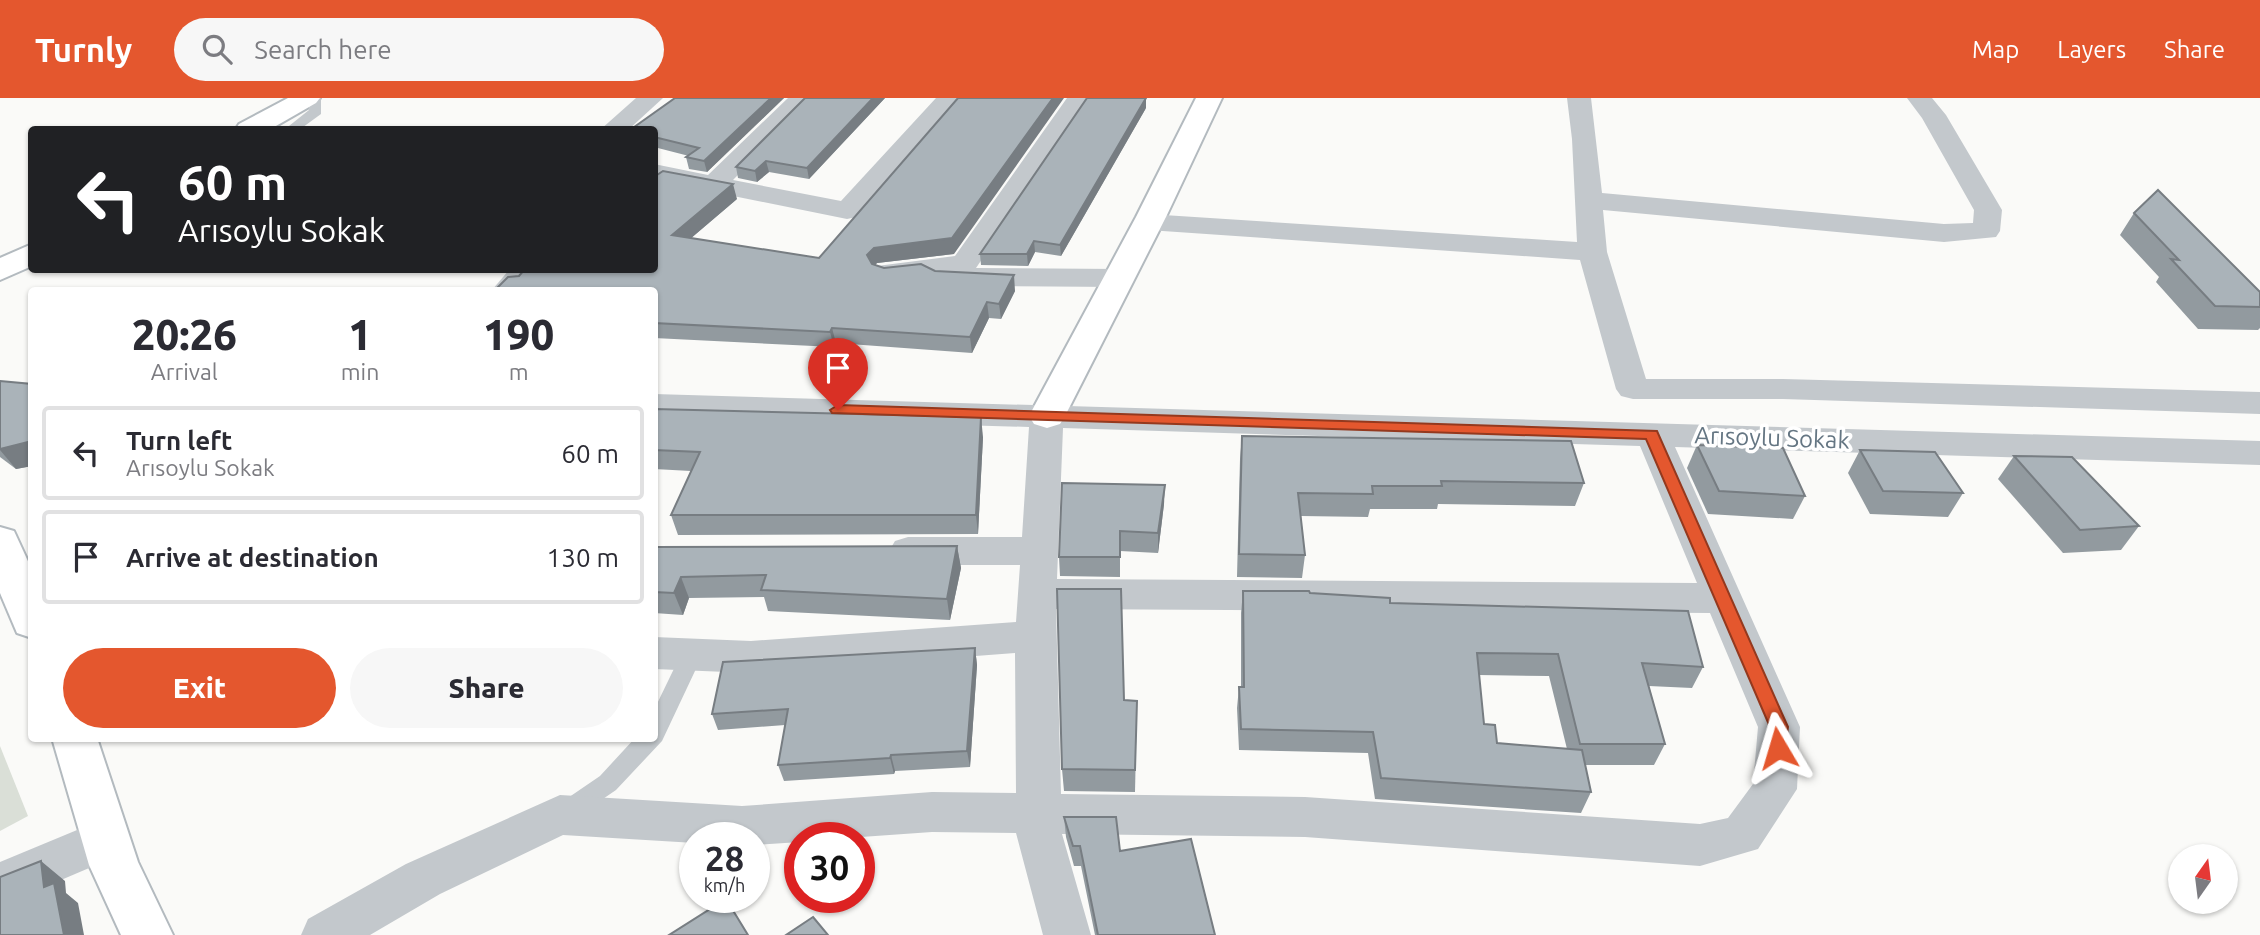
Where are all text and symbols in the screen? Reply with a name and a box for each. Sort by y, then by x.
search box [174,18,664,81]
icon: search [198,30,236,68]
text: Turnly [35,31,132,68]
text: Search here [254,35,392,64]
text: Map [1972,36,2019,63]
text: Layers [2057,36,2126,63]
text: Share [2164,36,2225,63]
icon: left [63,154,154,245]
text: 60 m [178,154,287,209]
text: Arısoylu Sokak [178,212,385,248]
text: 20:26 [132,311,237,358]
text: 1 [348,311,372,358]
text: 190 [483,311,554,358]
pin [808,338,868,410]
icon: arrive [819,349,857,387]
text: Arrival [151,359,218,384]
text: min [341,359,379,384]
text: m [509,359,529,384]
street label: Arısoylu Sokak [1694,421,1850,454]
text: Turn left [126,426,232,455]
icon: left [67,434,105,472]
text: 60 m [561,439,619,468]
text: Arısoylu Sokak [126,455,275,480]
icon: arrive [67,538,105,576]
text: Arrive at destination [126,543,379,572]
text: 130 m [547,543,619,572]
button: Exit [63,648,336,728]
button: Share [350,648,623,728]
position arrow [1741,711,1815,785]
speed limit sign: 30 [784,822,875,913]
text: 28 [705,838,744,878]
north arrow [2168,844,2238,914]
map controls [2168,844,2238,914]
text: km/h [704,875,745,895]

